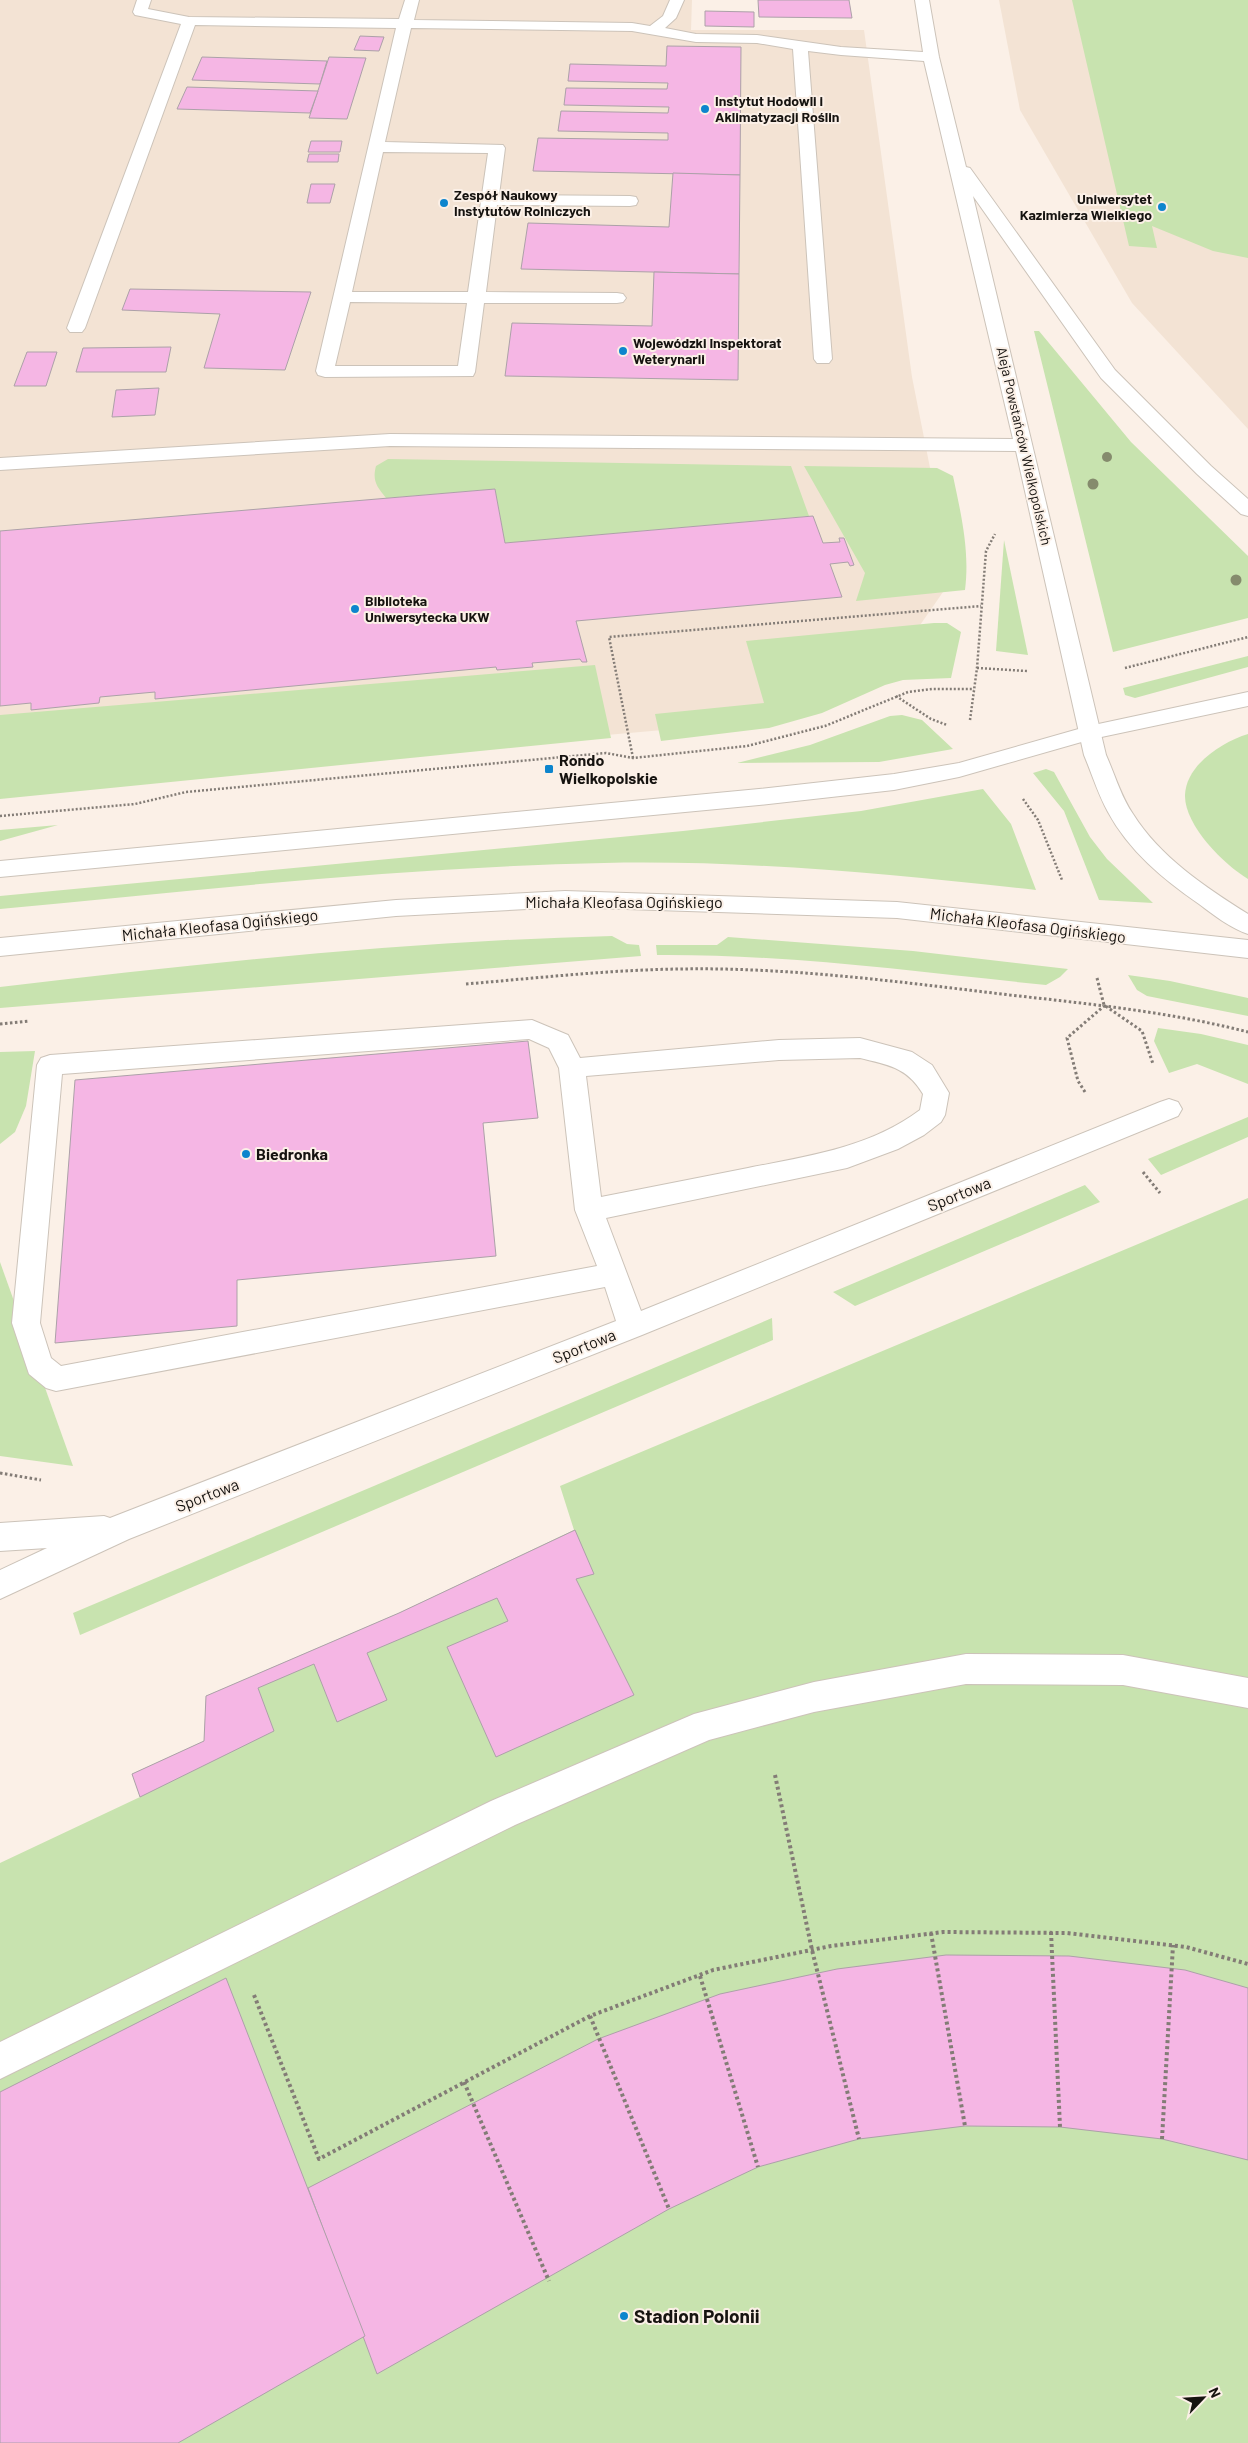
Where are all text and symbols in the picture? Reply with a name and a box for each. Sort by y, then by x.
place label: Instytut Hodowli i Aklimatyzacji Roślin [715,92,839,125]
marker: Instytut Hodowli i Aklimatyzacji Roślin [699,103,711,115]
place label: Zespół Naukowy Instytutów Rolniczych [454,186,591,219]
place label: Uniwersytet Kazimierza Wielkiego [1020,190,1152,223]
marker: Zespół Naukowy Instytutów Rolniczych [438,197,450,209]
marker: Uniwersytet Kazimierza Wielkiego [1156,201,1168,213]
place label: Wojewódzki Inspektorat Weterynarii [633,334,782,367]
marker: Wojewódzki Inspektorat Weterynarii [617,345,629,357]
street label: Aleja Powstańców Wielkopolskich [993,345,1056,547]
place label: Biblioteka Uniwersytecka UKW [365,592,490,625]
marker: Biblioteka Uniwersytecka UKW [349,603,361,615]
place label: Rondo Wielkopolskie [559,750,658,787]
marker: Rondo Wielkopolskie [543,763,555,775]
street label: Michała Kleofasa Ogińskiego [525,892,723,911]
street label: Michała Kleofasa Ogińskiego [929,903,1127,946]
street label: Michała Kleofasa Ogińskiego [121,905,319,944]
place label: Biedronka [256,1144,328,1163]
marker: Biedronka [240,1148,252,1160]
street label: Sportowa [924,1172,993,1215]
street label: Sportowa [549,1324,618,1367]
street label: Sportowa [172,1474,241,1515]
place label: Stadion Polonii [634,2304,760,2327]
marker: Stadion Polonii [618,2310,630,2322]
north arrow [1178,2373,1228,2423]
text: N [1206,2384,1225,2400]

